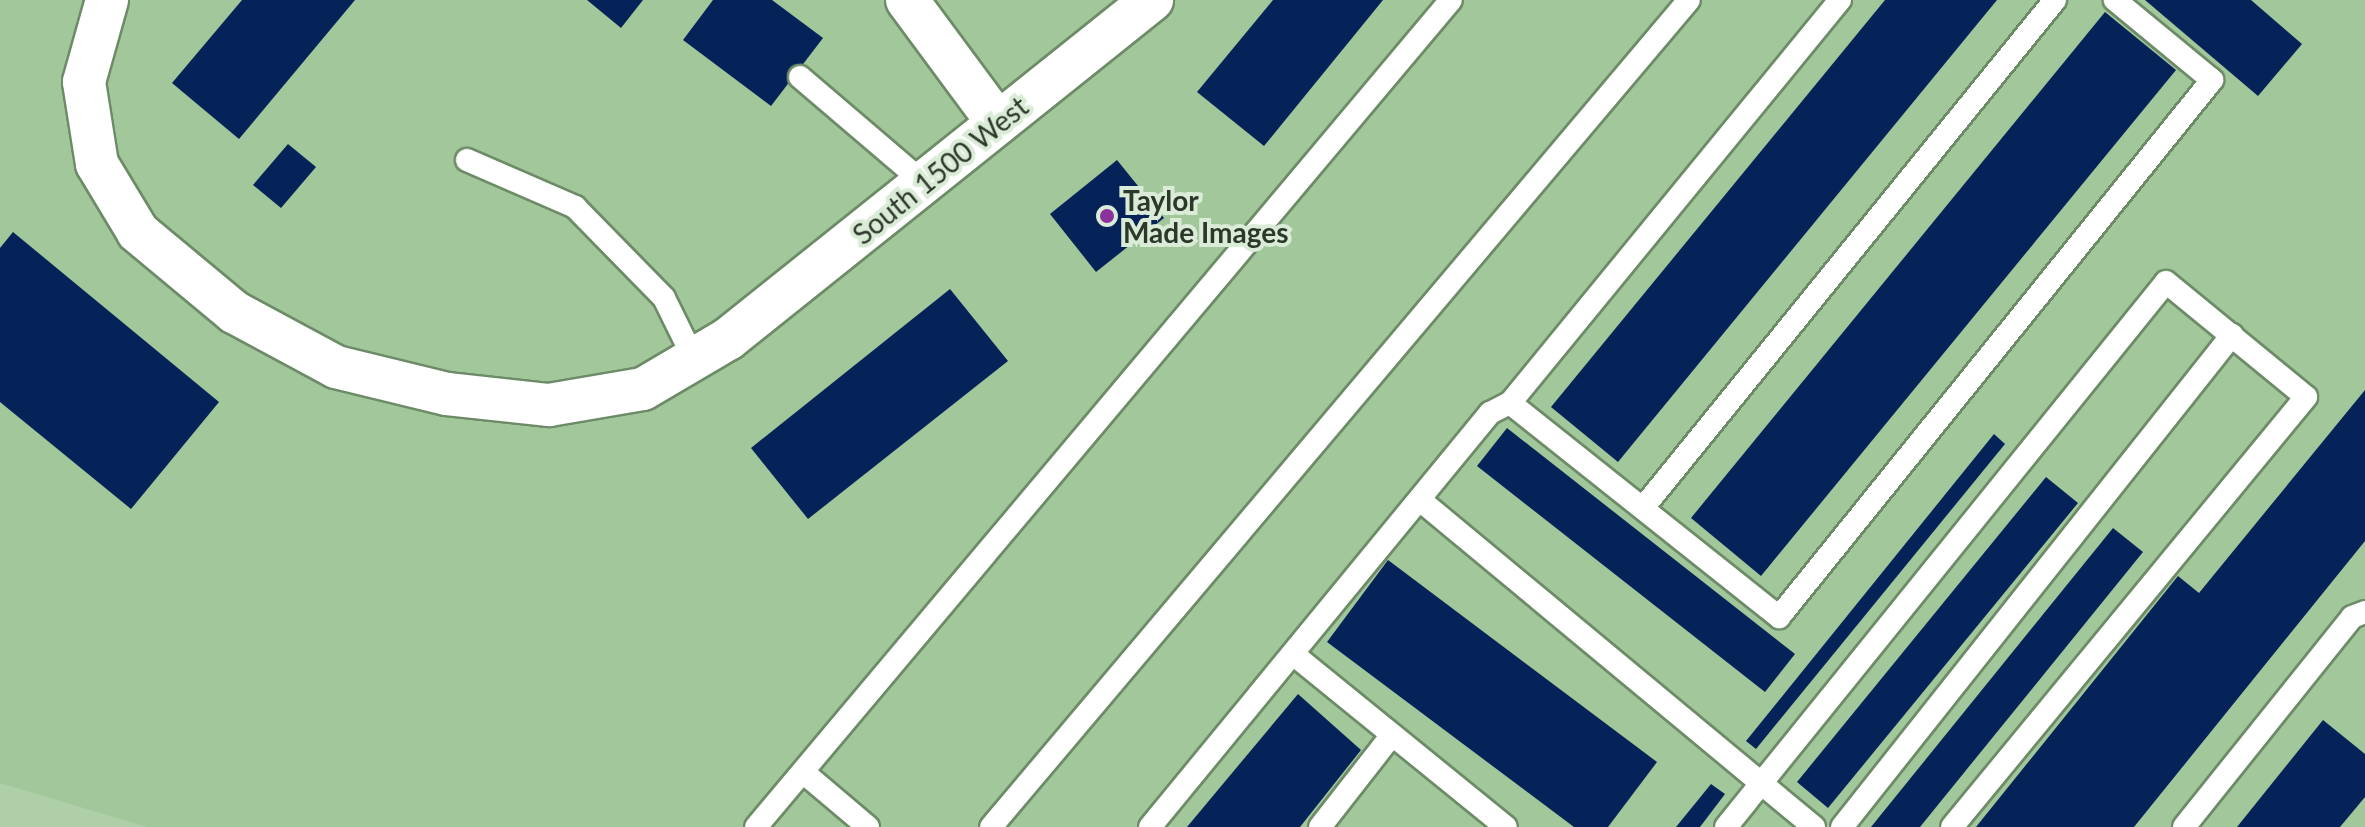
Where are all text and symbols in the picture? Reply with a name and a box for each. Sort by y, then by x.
street label: South 1500 West [846,89,1034,251]
place label: Taylor Made Images [1123,183,1288,249]
marker: Taylor Made Images [1098,207,1116,225]

